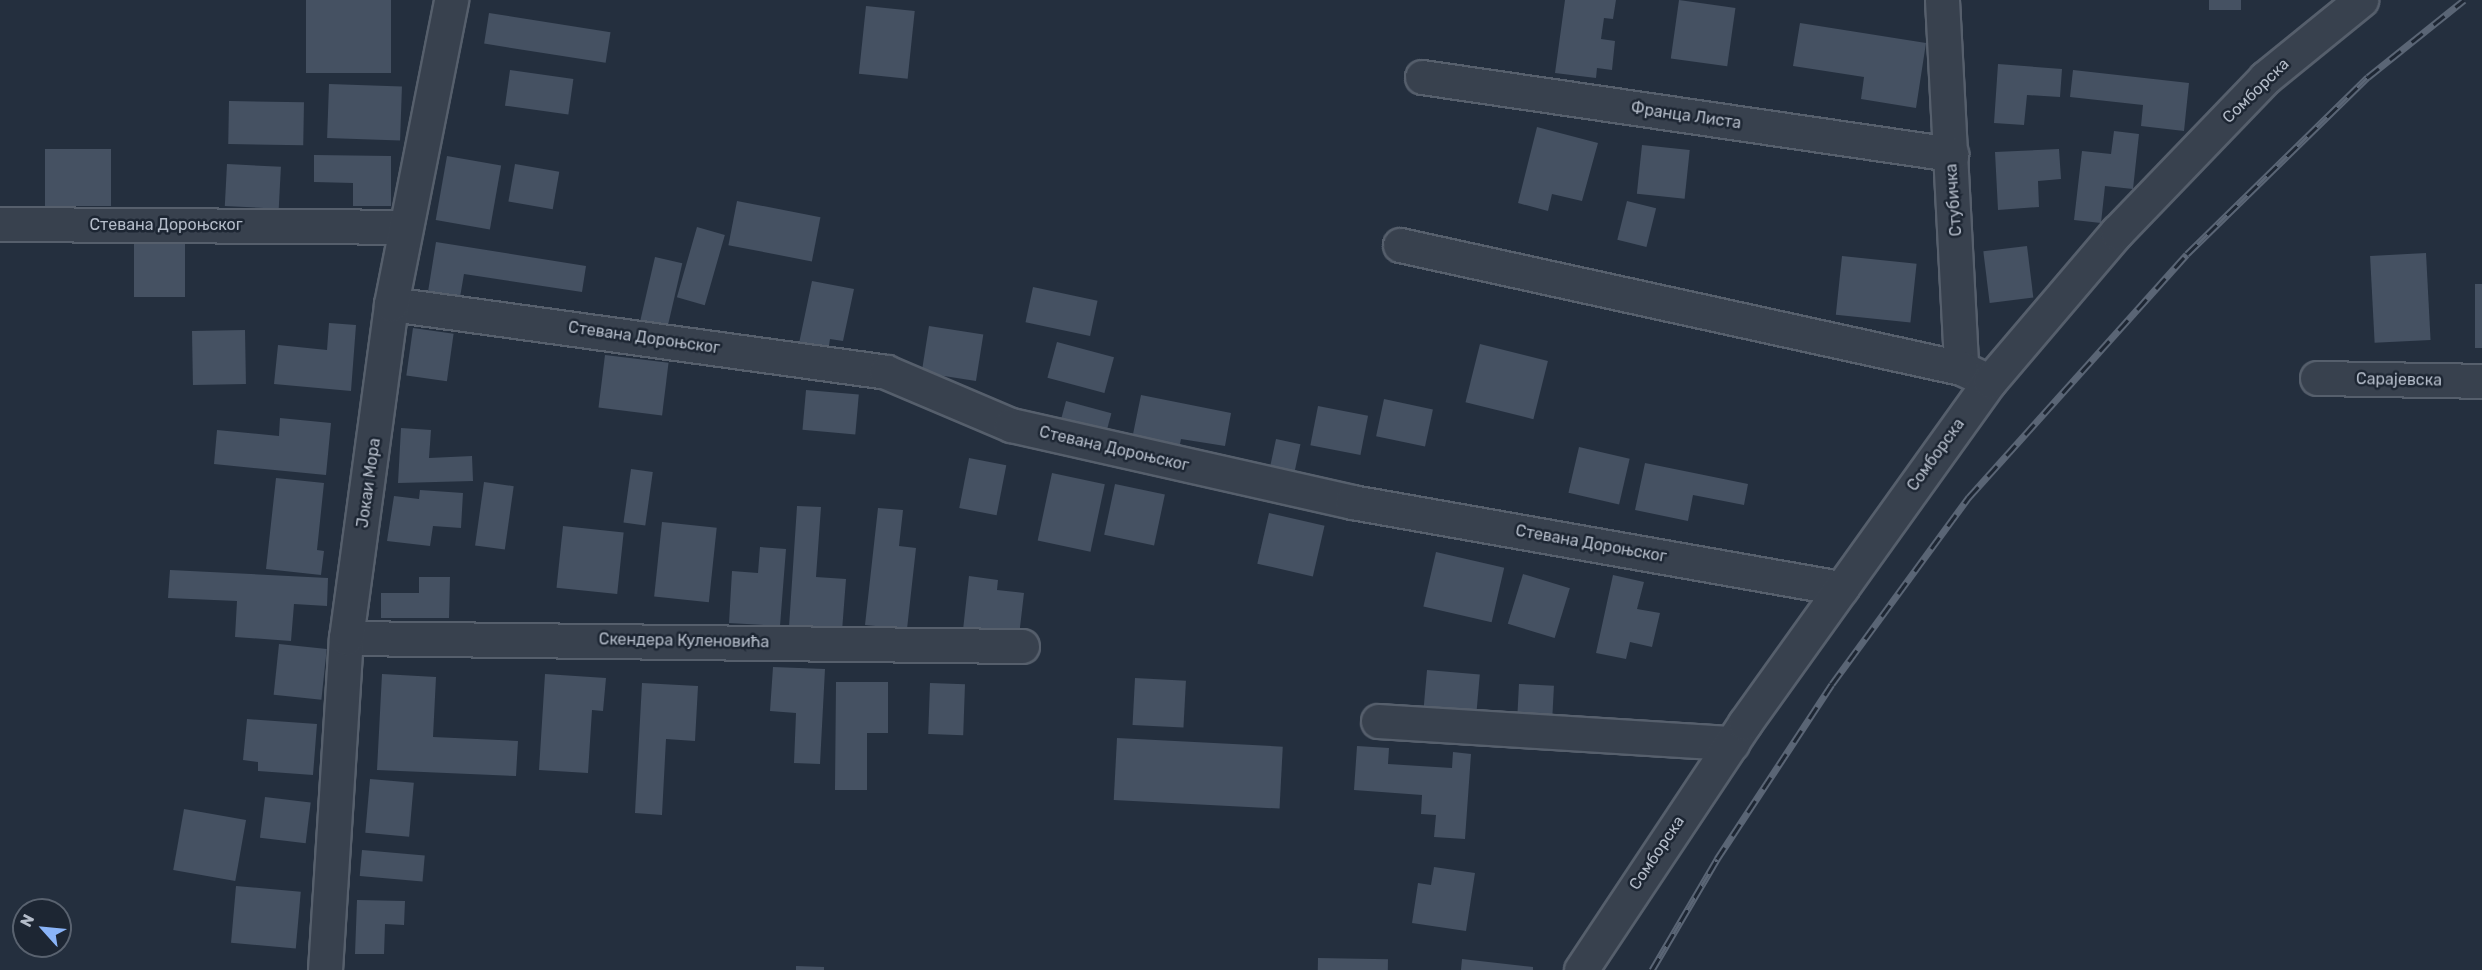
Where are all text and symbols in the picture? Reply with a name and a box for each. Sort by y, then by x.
street label: Сомборска [2219,55,2293,127]
street label: Франца Листа [1630,99,1742,133]
street label: Стубичка [1942,163,1966,237]
street label: Стевана Дороњског [89,215,243,235]
street label: Стевана Дороњског [567,318,721,358]
street label: Сарајевска [2356,370,2442,390]
street label: Сомборска [1903,415,1969,495]
street label: Стевана Дороњског [1037,422,1191,476]
street label: Јокаи Мора [353,437,385,529]
street label: Стевана Дороњског [1514,521,1668,567]
street label: Скендера Куленовића [598,630,770,652]
street label: Сомборска [1625,812,1689,894]
north arrow [12,898,72,958]
text: N [16,911,38,930]

